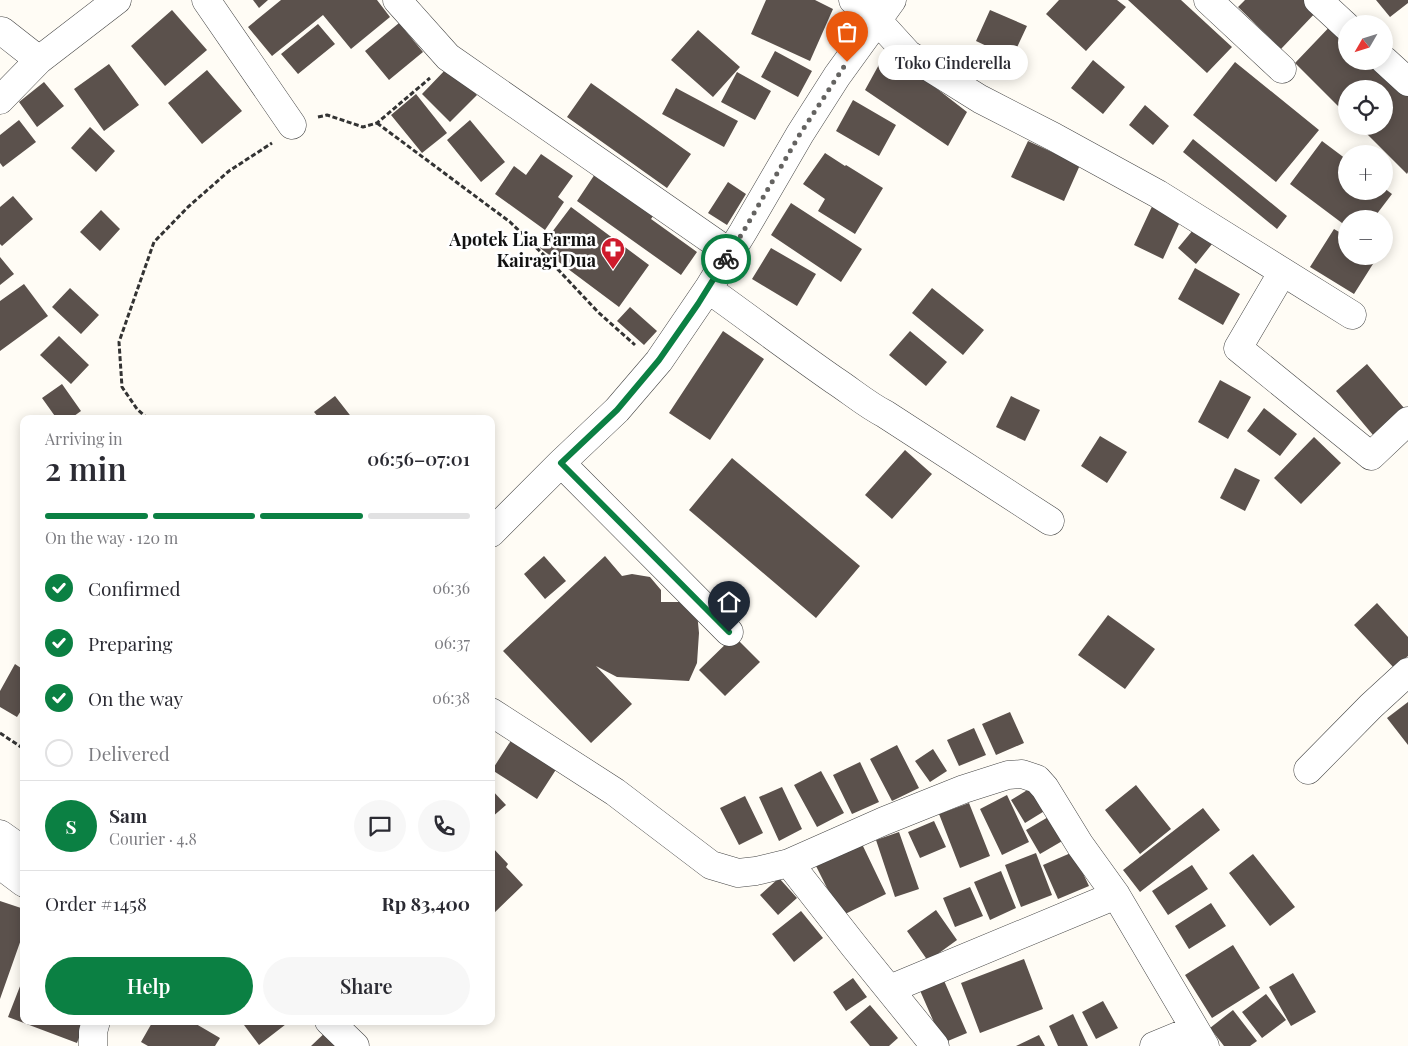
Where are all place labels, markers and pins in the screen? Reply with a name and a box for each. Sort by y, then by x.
pin [826,11,868,62]
callout: Toko Cinderella [877,44,1027,80]
place label: Apotek Lia Farma Kairagi Dua [448,227,597,272]
pharmacy icon: Apotek Lia Farma Kairagi Dua [600,236,626,270]
pin [708,581,750,632]

